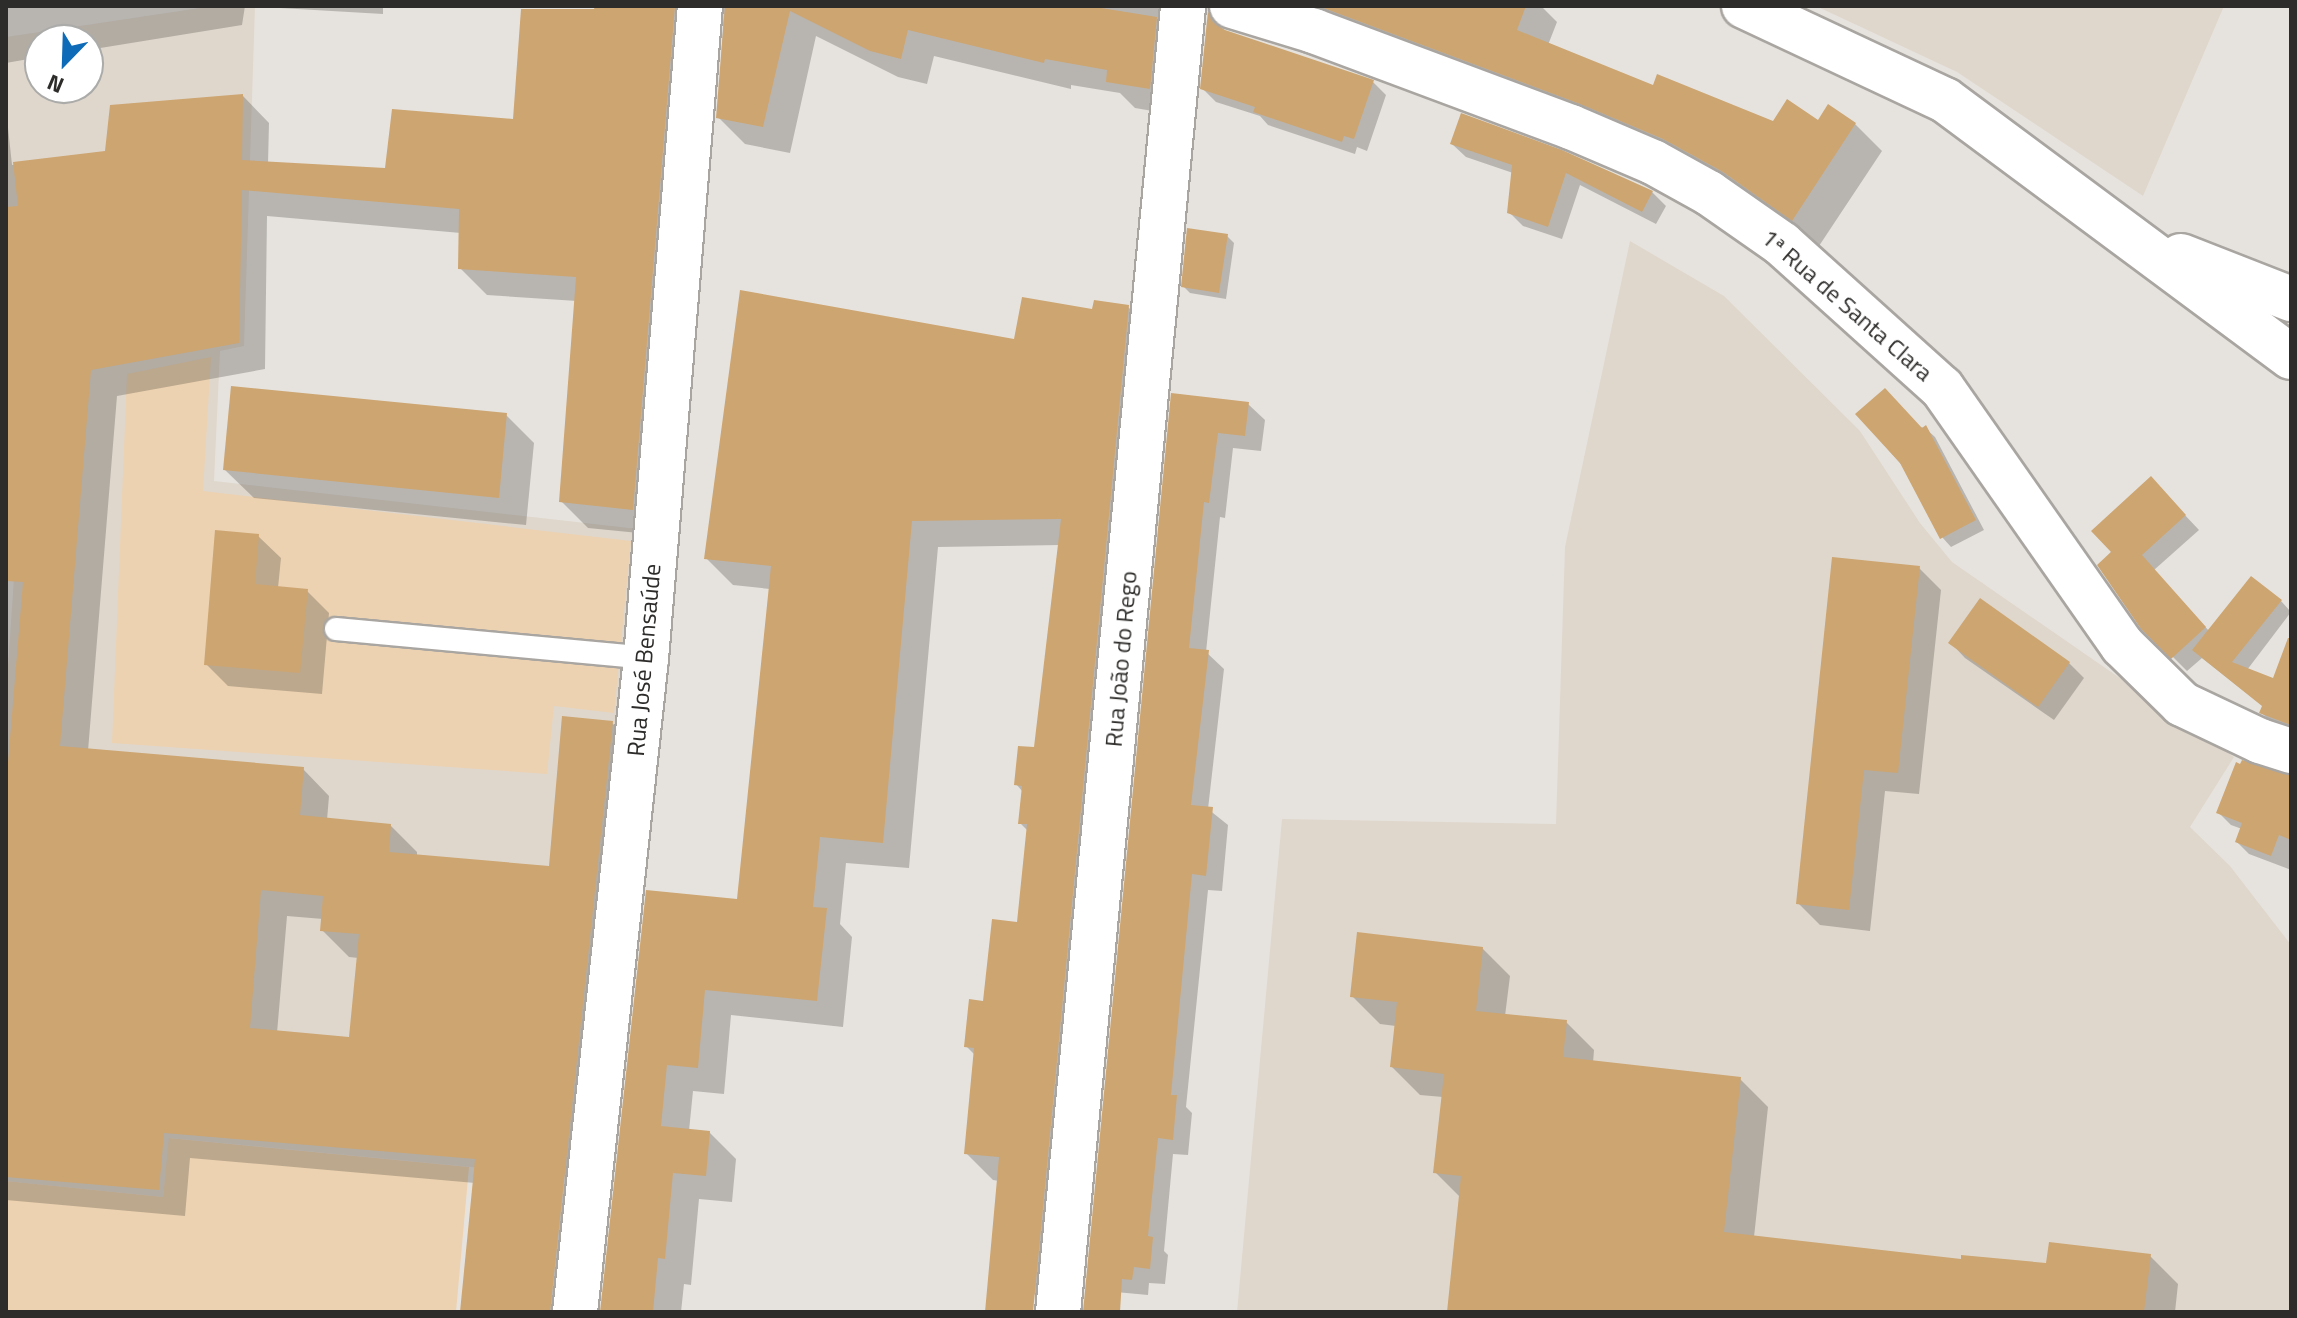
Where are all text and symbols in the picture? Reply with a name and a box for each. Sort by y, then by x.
north arrow [24,24,104,104]
text: N [42,66,69,103]
street label: 1ª Rua de Santa Clara [1756,223,1938,387]
street label: Rua José Bensaúde [621,562,667,758]
street label: Rua João do Rego [1099,570,1143,748]

